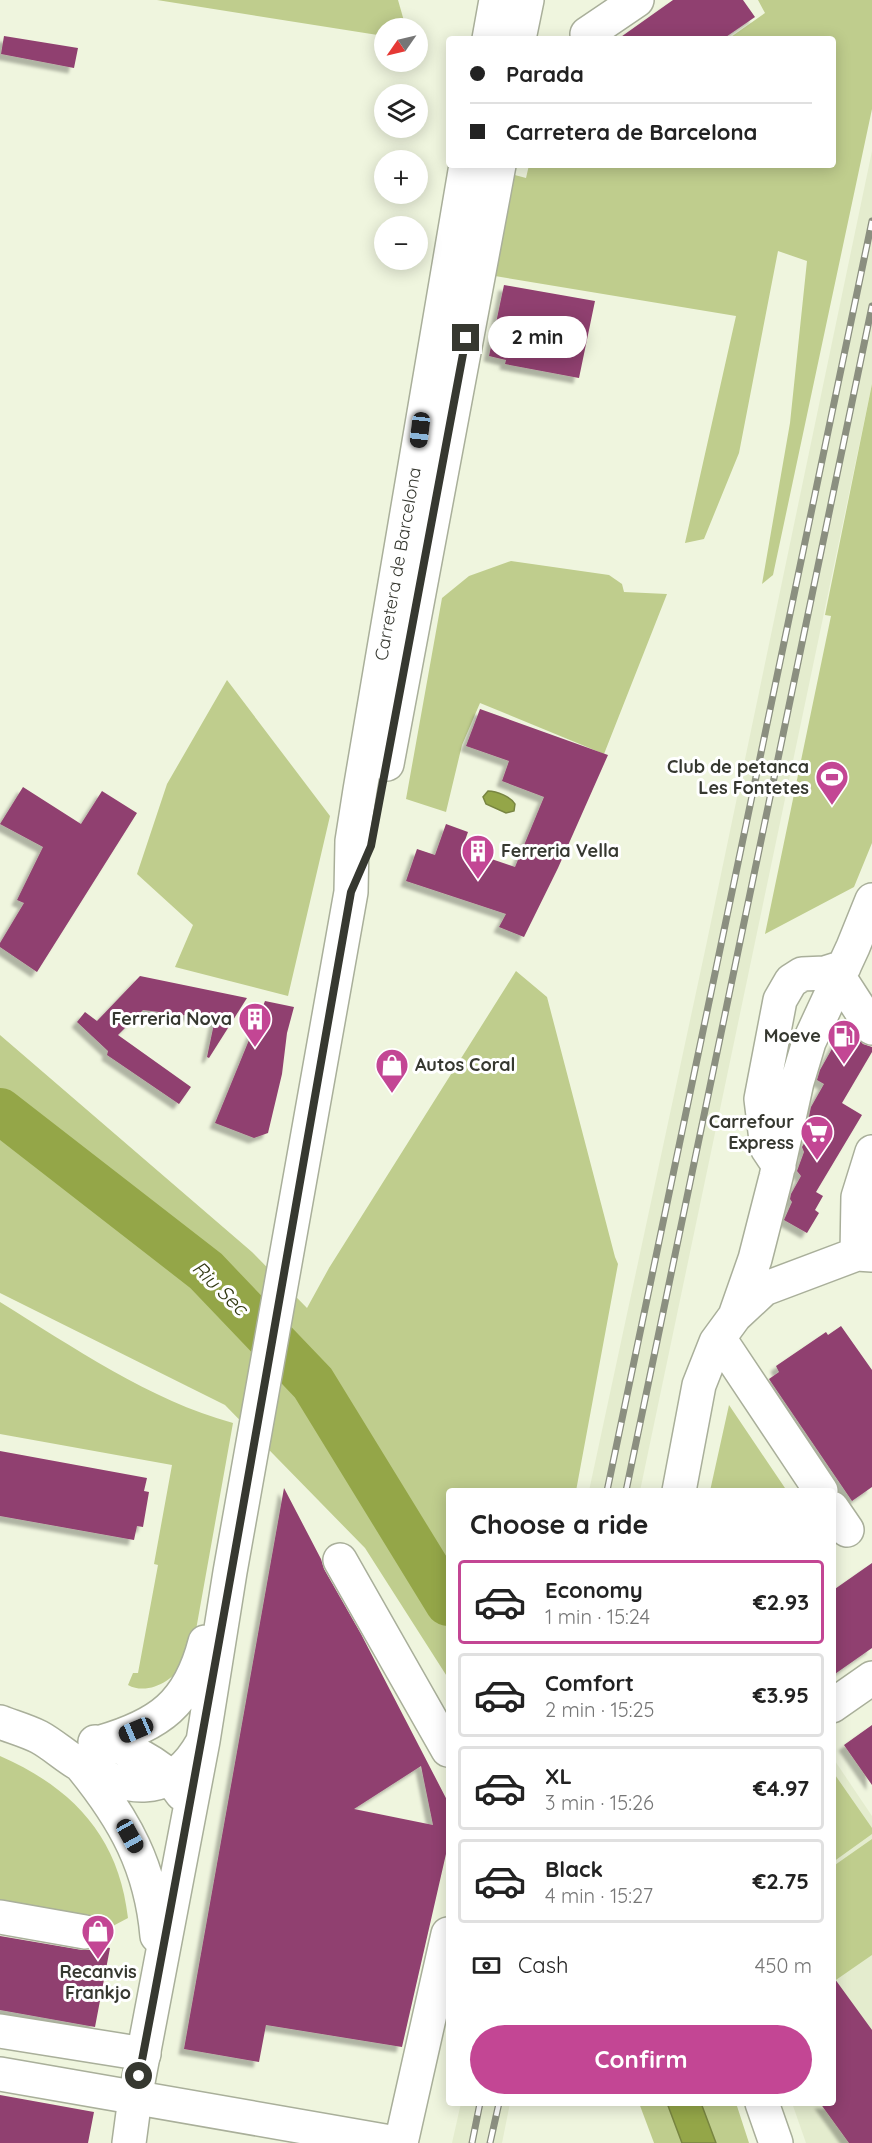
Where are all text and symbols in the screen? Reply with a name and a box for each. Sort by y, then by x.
north arrow [374,18,428,72]
map controls [374,18,428,270]
text: Parada [506,60,584,88]
button: layers [374,84,428,138]
text: Carretera de Barcelona [506,118,757,146]
button: + [374,150,428,204]
button: − [374,216,428,270]
callout: 2 min [487,317,586,359]
route end [452,324,479,351]
text: 2 min [511,324,564,349]
car [409,411,431,449]
street label: Carretera de Barcelona [369,465,426,662]
place label: Club de petanca Les Fontetes [667,755,809,799]
sports icon: Club de petanca Les Fontetes [814,759,850,806]
building icon: Ferreria Vella [460,833,496,880]
place label: Ferreria Vella [501,839,619,862]
building icon: Ferreria Nova [237,1001,273,1048]
place label: Ferreria Nova [112,1007,232,1030]
fuel station icon: Moeve [826,1018,862,1065]
place label: Moeve [764,1024,821,1047]
shop icon: Autos Coral [374,1047,410,1094]
place label: Autos Coral [415,1053,515,1076]
place label: Carrefour Express [709,1110,794,1154]
supermarket icon: Carrefour Express [799,1114,835,1161]
water label: Riu Sec [187,1255,254,1321]
text: Choose a ride [470,1507,648,1541]
icon: car [473,1575,527,1629]
text: Economy [545,1576,643,1604]
text: €2.93 [753,1588,809,1616]
text: 1 min · 15:24 [545,1604,650,1629]
icon: car [473,1668,527,1722]
text: Comfort [545,1669,634,1697]
text: €3.95 [753,1681,809,1709]
text: 2 min · 15:25 [545,1697,654,1722]
car [116,1715,156,1745]
icon: car [473,1761,527,1815]
text: XL [545,1762,572,1790]
text: €4.97 [753,1774,809,1802]
text: 3 min · 15:26 [545,1790,654,1815]
car [113,1816,147,1856]
icon: car [473,1854,527,1908]
text: Black [545,1855,603,1883]
text: €2.75 [752,1867,809,1895]
text: 4 min · 15:27 [545,1883,653,1908]
shop icon: Recanvis Frankjo [80,1913,116,1960]
icon: cash [470,1949,503,1982]
text: Cash [518,1951,569,1979]
text: 450 m [755,1953,812,1978]
place label: Recanvis Frankjo [59,1960,137,2004]
button: Confirm [470,2025,812,2094]
route start [125,2062,152,2089]

